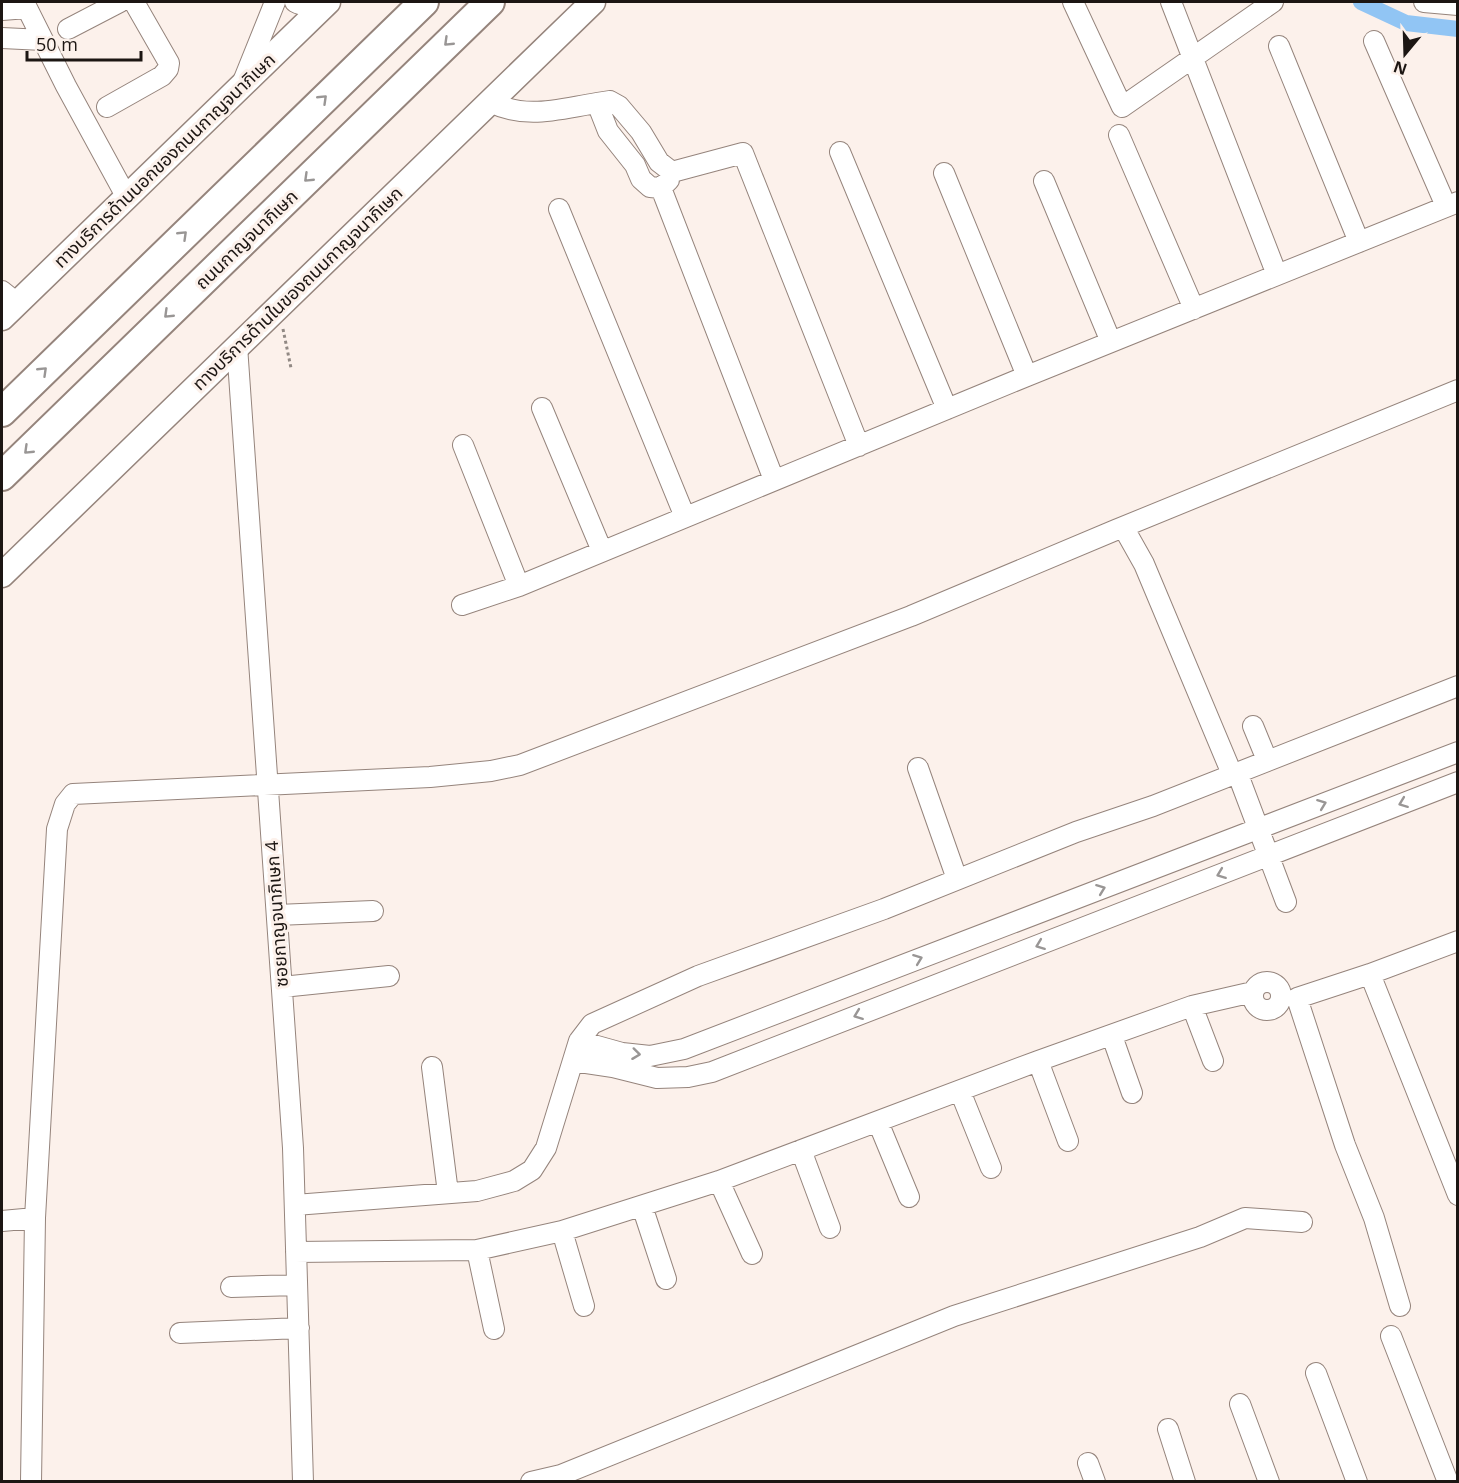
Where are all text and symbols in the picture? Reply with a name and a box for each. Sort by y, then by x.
scale bar [27,24,141,62]
north arrow [1375,24,1435,84]
text: 50 m [36,32,78,56]
one-way arrow [445,35,456,46]
street label: ทางบริการด้านนอกของถนนกาญจนาภิเษก [49,48,279,272]
text: N [1390,56,1410,81]
one-way arrow [317,95,327,106]
one-way arrow [305,171,315,182]
street label: ทางบริการด้านในของถนนกาญจนาภิเษก [187,181,407,395]
street label: ถนนกาญจนาภิเษก [190,185,302,293]
one-way arrow [177,231,187,242]
one-way arrow [165,307,175,318]
one-way arrow [37,367,47,378]
one-way arrow [25,442,36,453]
one-way arrow [1398,796,1409,808]
one-way arrow [1316,799,1327,812]
street label: ซอยกาญจนาภิเษก 4 [259,840,293,988]
one-way arrow [1217,867,1228,879]
one-way arrow [1094,884,1105,896]
one-way arrow [1035,937,1045,950]
one-way arrow [912,954,923,966]
one-way arrow [853,1008,864,1021]
one-way arrow [631,1048,641,1060]

